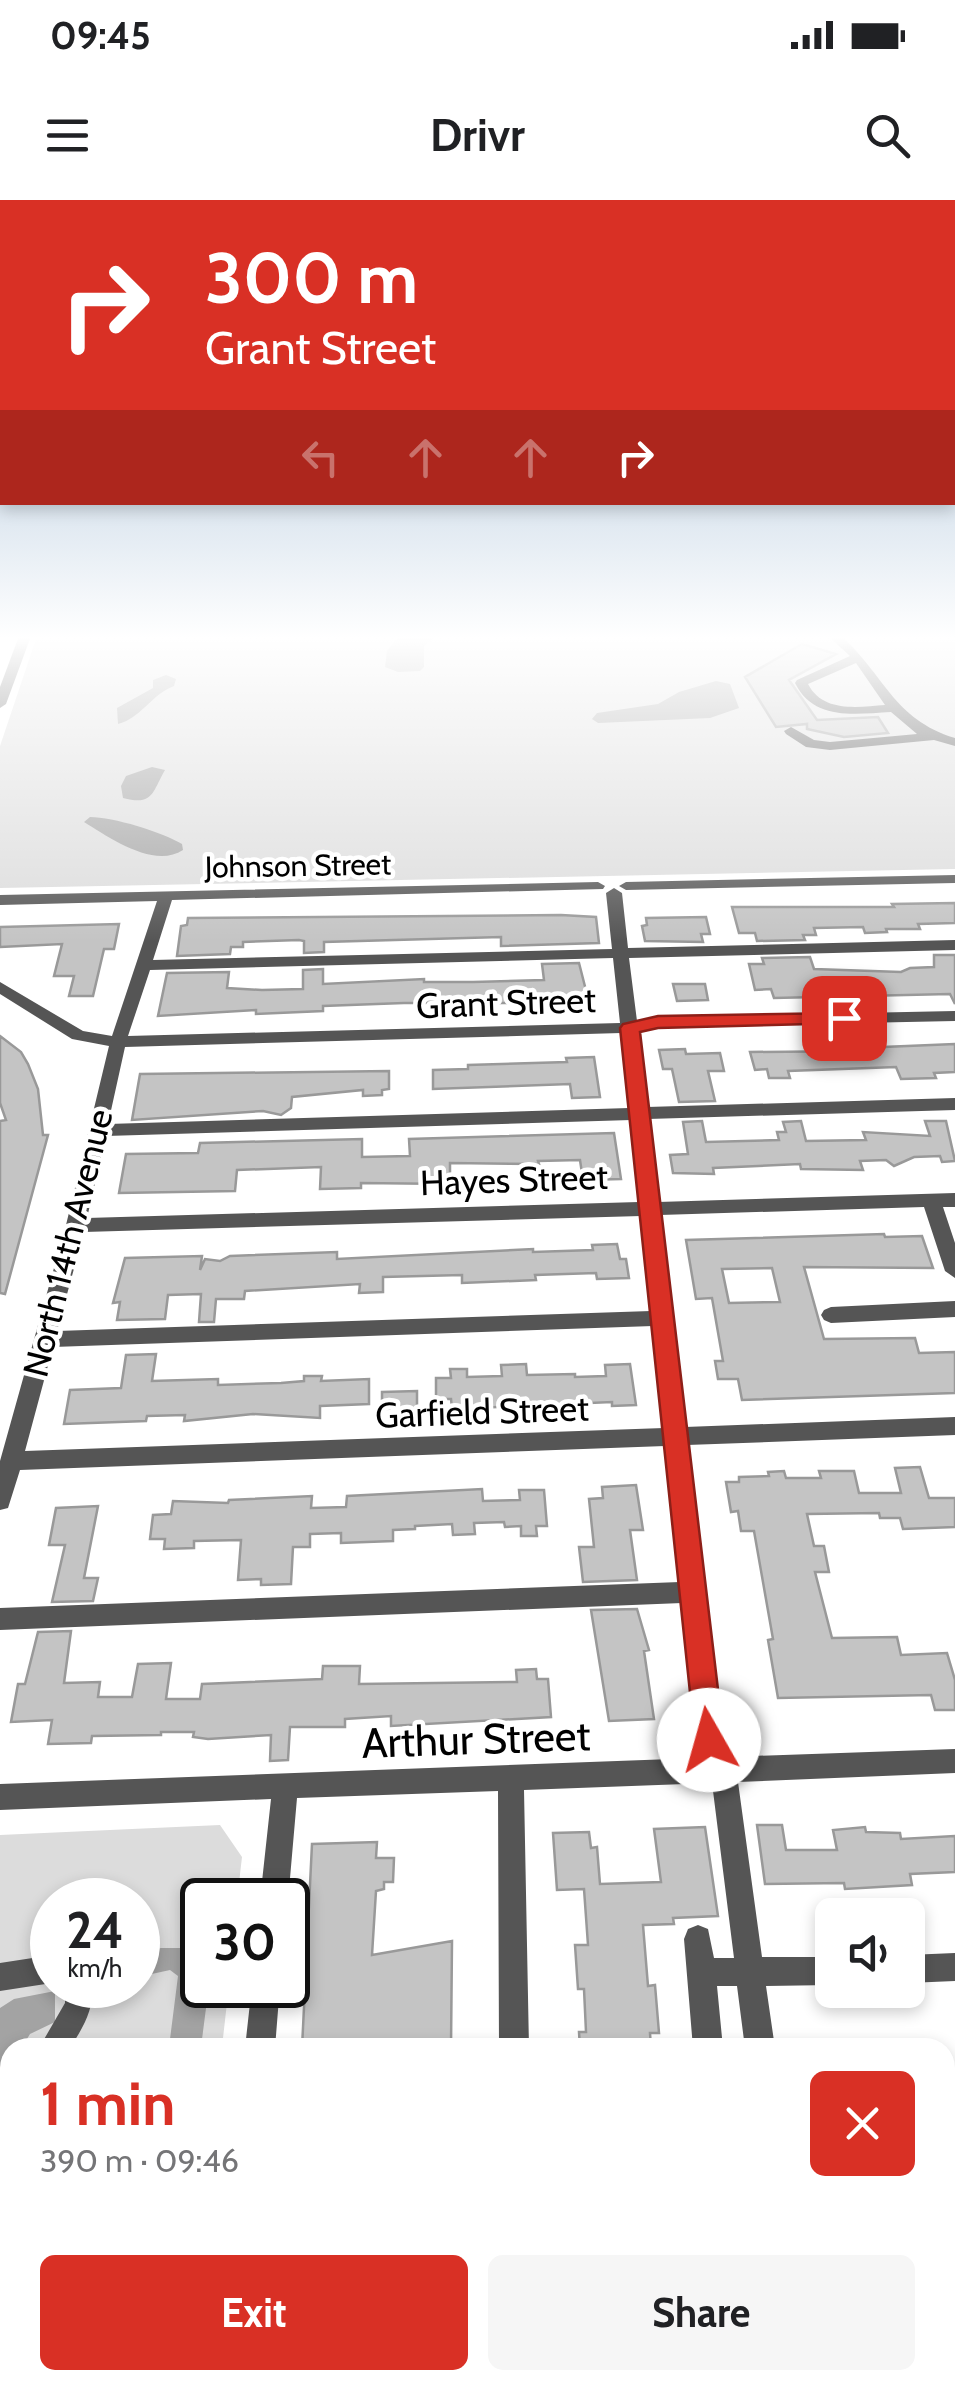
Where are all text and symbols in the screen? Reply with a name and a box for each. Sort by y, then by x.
text: 09:45 [50,12,151,59]
icon: menu [40,108,95,163]
text: Drivr [430,108,525,162]
icon: search [860,108,915,163]
text: 300 m [205,235,418,321]
icon: right [40,240,170,370]
text: Grant Street [205,321,436,375]
icon: left [293,430,348,485]
icon: ahead [398,430,453,485]
icon: ahead [503,430,558,485]
icon: right [608,430,663,485]
street label: Johnson Street [204,845,391,886]
pin [802,976,887,1061]
street label: Grant Street [415,978,597,1027]
icon: arrive [817,991,872,1046]
street label: North 14th Avenue [13,1105,122,1381]
street label: Hayes Street [419,1155,609,1204]
street label: Garfield Street [374,1386,590,1437]
position arrow [657,1688,761,1792]
street label: Arthur Street [361,1709,591,1769]
speed limit sign: 30 [180,1878,310,2008]
map controls [815,1898,925,2008]
button: sound [815,1898,925,2008]
text: 24 [66,1900,124,1961]
text: km/h [68,1953,122,1983]
text: 1 min [40,2067,175,2140]
button: close [810,2071,915,2176]
text: 390 m · 09:46 [40,2141,239,2180]
button: Exit [40,2255,468,2370]
button: Share [488,2255,915,2370]

